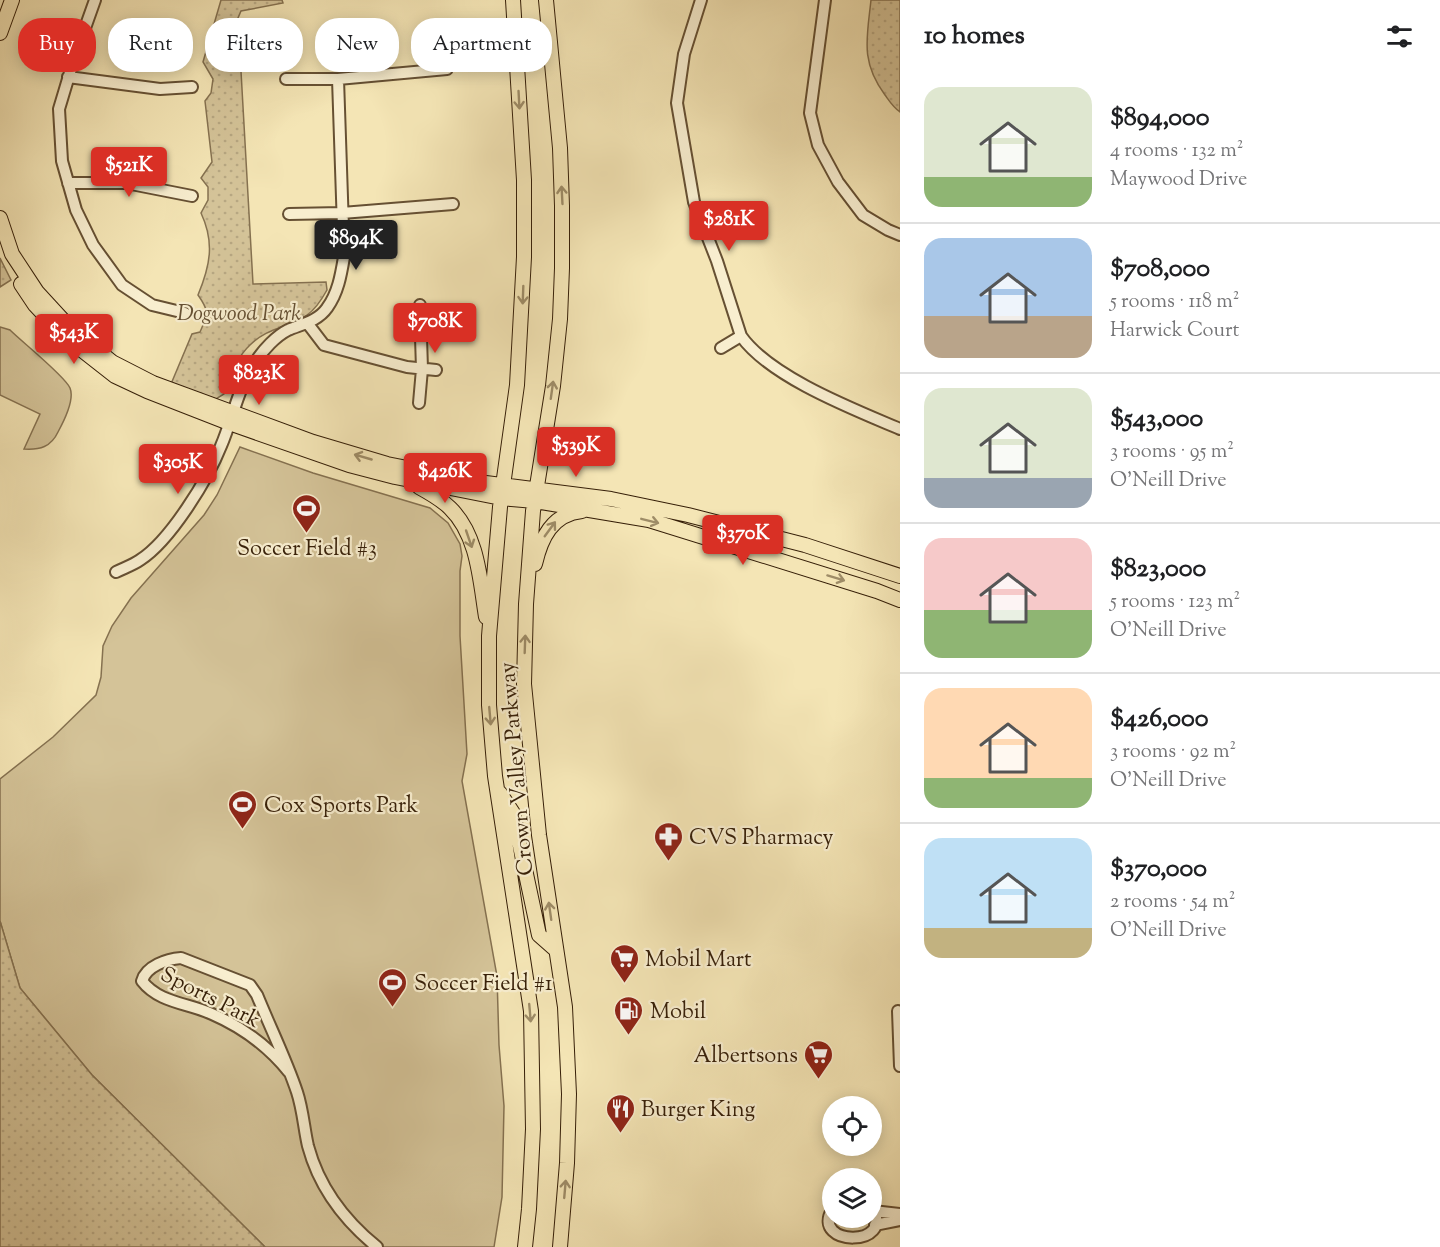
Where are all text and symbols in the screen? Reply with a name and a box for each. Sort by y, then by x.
chip: Buy [18,18,96,72]
chip: Rent [108,18,193,72]
chip: Filters [205,18,303,72]
chip: New [315,18,399,72]
chip: Apartment [411,18,552,72]
text: 10 homes [924,18,1025,55]
icon: filters [1383,20,1416,53]
one-way arrow [514,90,525,110]
text: $894,000 [1110,100,1210,137]
icon: home [972,111,1044,183]
text: 4 rooms · 132 m² [1110,137,1243,166]
pin: $521K [87,147,171,198]
text: $521K [105,152,153,181]
text: Maywood Drive [1110,166,1247,195]
one-way arrow [556,186,567,206]
pin: $281K [687,201,771,252]
text: $281K [703,206,755,235]
pin: $894K [314,220,398,271]
text: $894K [329,225,383,254]
text: $708,000 [1110,251,1210,288]
icon: home [972,262,1044,334]
one-way arrow [517,285,528,305]
text: 5 rooms · 118 m² [1110,288,1240,317]
park label: Dogwood Park [177,299,301,331]
pin: $708K [393,303,477,354]
text: $708K [407,308,463,337]
pin: $543K [32,314,116,365]
text: Harwick Court [1110,317,1239,346]
text: $543K [49,319,99,348]
pin: $823K [217,355,301,406]
text: $823K [233,360,285,389]
one-way arrow [547,380,558,400]
text: $543,000 [1110,401,1203,438]
icon: home [972,412,1044,484]
pin: $539K [534,427,618,478]
text: $539K [551,432,601,461]
text: 3 rooms · 95 m² [1110,438,1234,467]
pin: $305K [136,444,220,495]
text: $305K [153,449,203,478]
one-way arrow [354,451,373,462]
pin: $426K [403,453,487,504]
text: $426K [418,458,472,487]
text: O'Neill Drive [1110,467,1227,496]
sports icon: Soccer Field #3 [291,492,323,534]
one-way arrow [640,515,659,527]
pin: $370K [701,515,785,566]
text: $370K [716,520,770,549]
one-way arrow [543,521,556,537]
one-way arrow [464,529,475,548]
place label: Soccer Field #3 [237,534,377,566]
text: $823,000 [1110,551,1206,588]
icon: home [972,562,1044,634]
one-way arrow [826,573,845,584]
text: 5 rooms · 123 m² [1110,588,1240,617]
text: O'Neill Drive [1110,617,1227,646]
one-way arrow [520,635,531,655]
street label: Crown Valley Parkway [493,661,543,877]
text: $426,000 [1110,701,1209,738]
one-way arrow [485,705,496,725]
icon: home [972,712,1044,784]
text: 3 rooms · 92 m² [1110,738,1236,767]
text: O'Neill Drive [1110,767,1227,796]
sports icon: Cox Sports Park [227,788,259,830]
place label: Cox Sports Park [264,791,418,823]
pharmacy icon: CVS Pharmacy [652,820,684,862]
place label: CVS Pharmacy [689,823,833,855]
text: $370,000 [1110,851,1207,888]
icon: home [972,862,1044,934]
text: 2 rooms · 54 m² [1110,888,1235,917]
one-way arrow [545,902,556,921]
text: O'Neill Drive [1110,917,1227,946]
supermarket icon: Mobil Mart [608,942,640,984]
place label: Mobil Mart [645,945,752,977]
street label: Sports Park [154,960,265,1038]
sports icon: Soccer Field #1 [377,966,409,1008]
place label: Soccer Field #1 [414,969,553,1001]
fuel station icon: Mobil [613,994,645,1036]
place label: Mobil [650,997,706,1029]
one-way arrow [525,1003,536,1022]
supermarket icon: Albertsons [803,1038,835,1080]
place label: Albertsons [693,1041,798,1073]
restaurant icon: Burger King [604,1092,636,1134]
place label: Burger King [641,1095,756,1127]
map controls [822,1096,882,1228]
button: locate [822,1096,882,1156]
button: layers [822,1168,882,1228]
one-way arrow [560,1179,571,1199]

